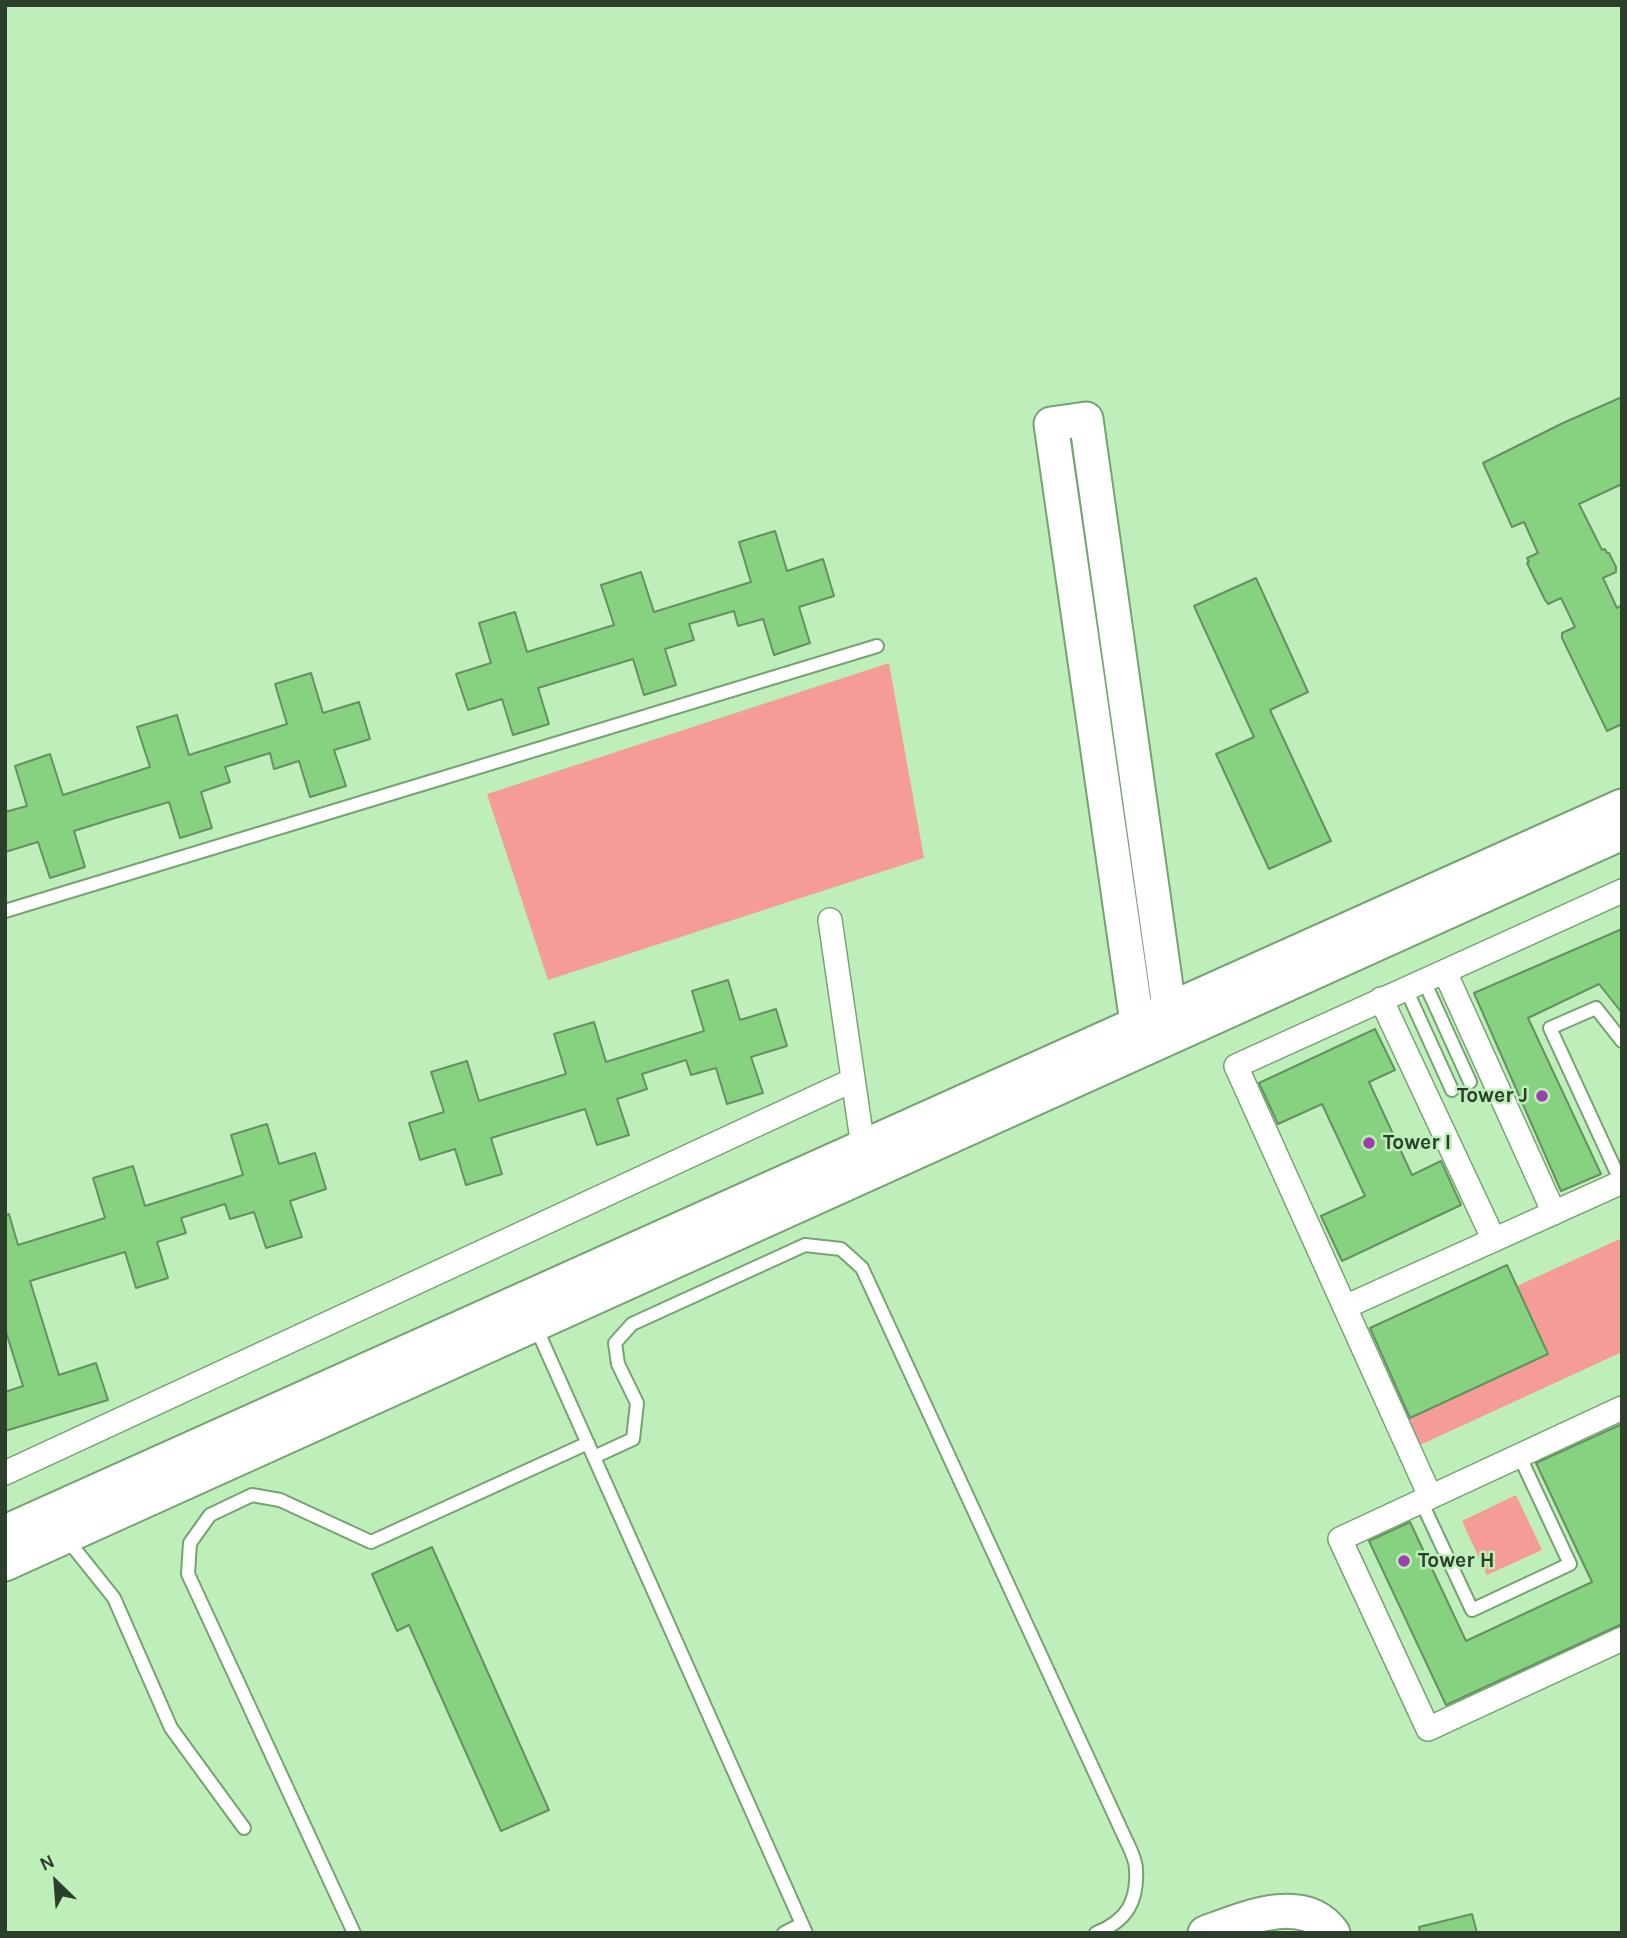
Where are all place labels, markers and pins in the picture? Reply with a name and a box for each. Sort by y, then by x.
place label: Tower J [1457,1083,1528,1109]
marker: Tower J [1534,1088,1550,1104]
place label: Tower I [1383,1130,1451,1156]
marker: Tower I [1361,1135,1377,1151]
place label: Tower H [1418,1548,1495,1574]
marker: Tower H [1396,1553,1412,1569]

